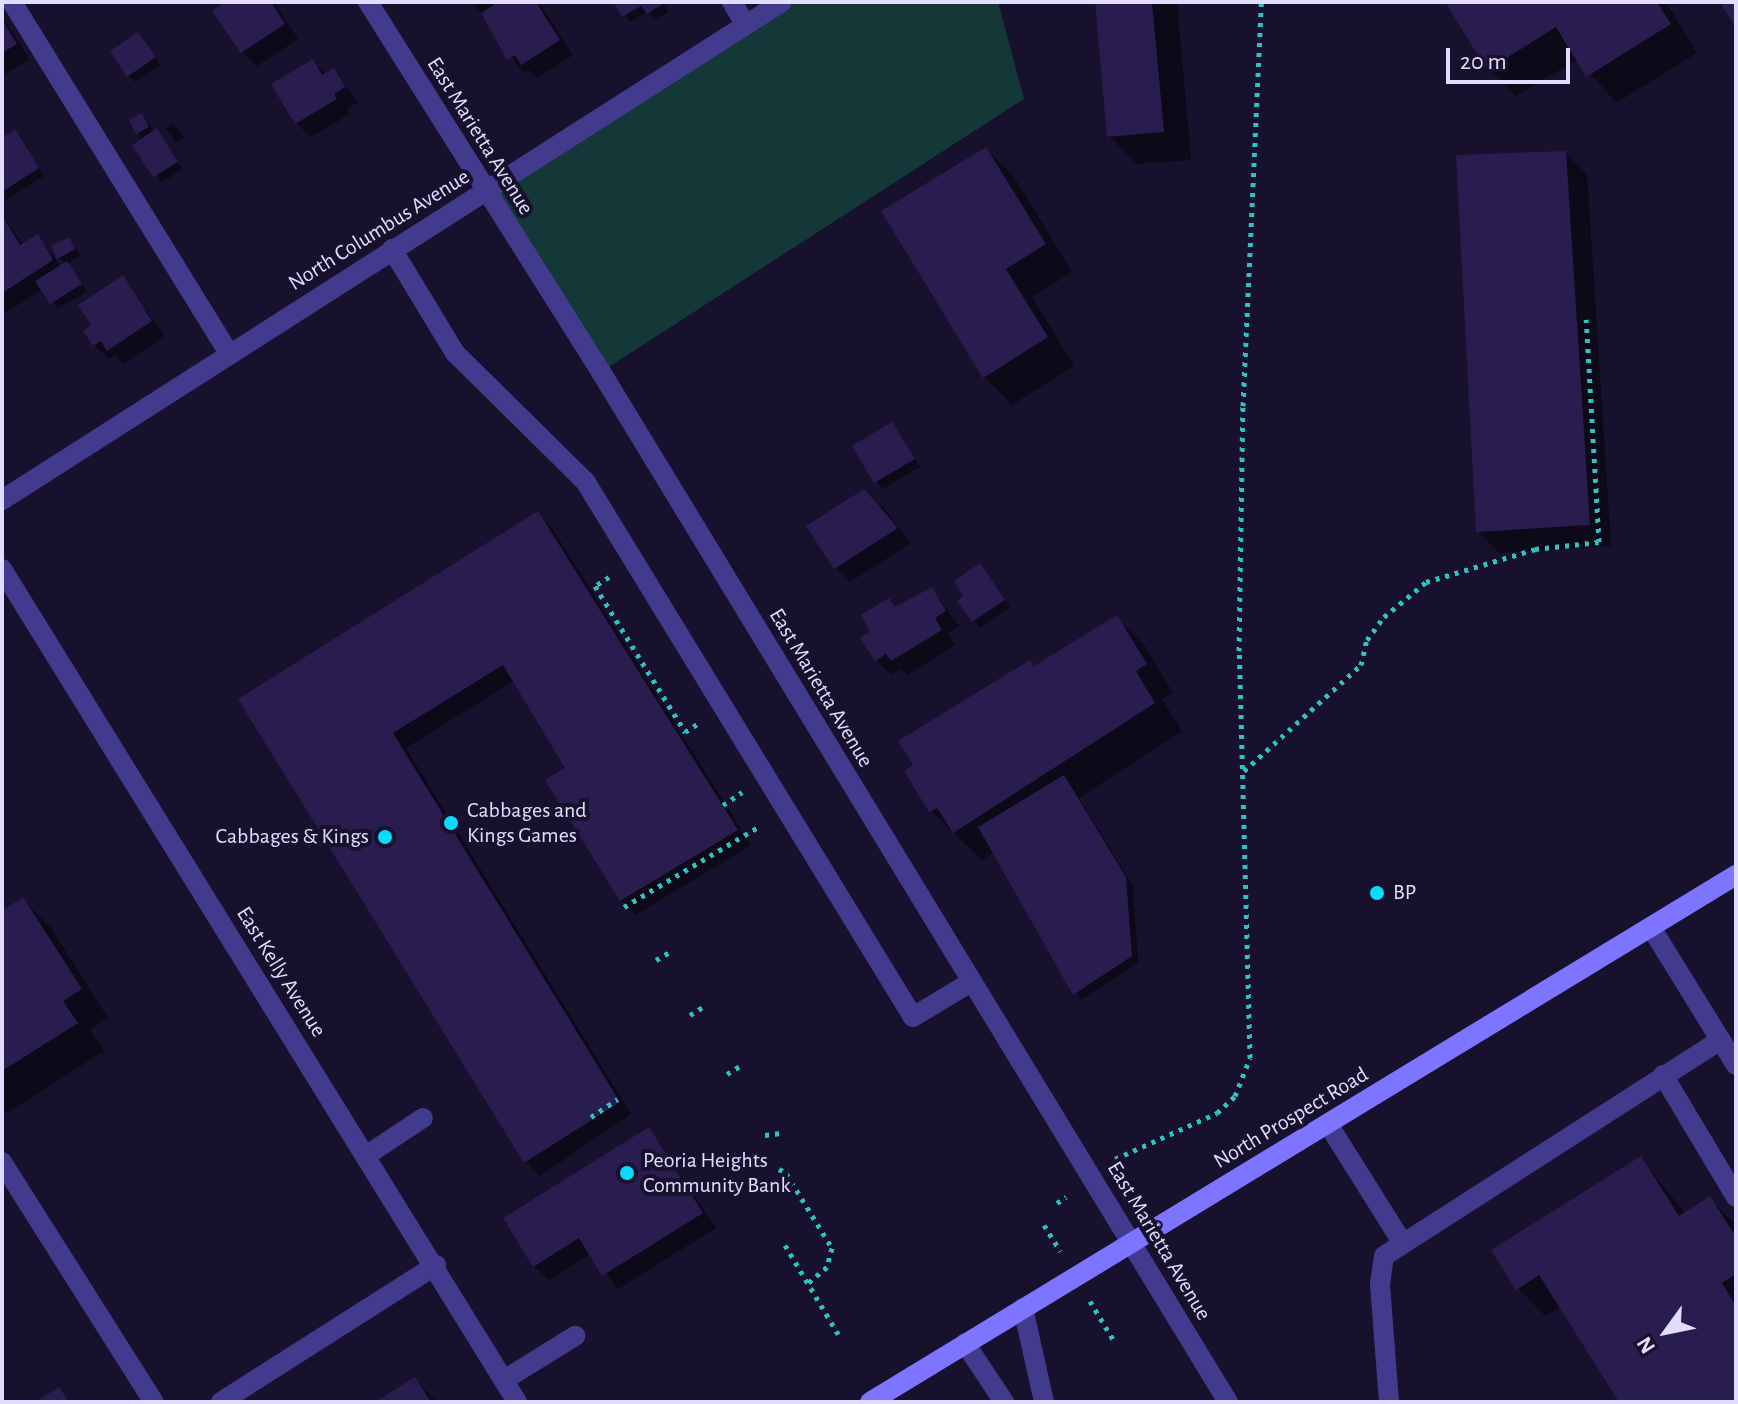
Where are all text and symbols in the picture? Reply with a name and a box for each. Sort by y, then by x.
scale bar [1450,32,1574,82]
text: 20 m [1460,50,1507,74]
street label: East Marietta Avenue [421,52,539,220]
street label: North Columbus Avenue [284,164,474,296]
street label: East Marietta Avenue [763,604,879,772]
place label: Cabbages and Kings Games [467,797,587,848]
marker: Cabbages and Kings Games [442,814,460,832]
place label: Cabbages & Kings [216,824,369,850]
marker: Cabbages & Kings [376,828,394,846]
place label: BP [1393,880,1416,906]
marker: BP [1368,884,1386,902]
street label: East Kelly Avenue [230,902,332,1042]
street label: North Prospect Road [1209,1061,1373,1175]
place label: Peoria Heights Community Bank [643,1147,790,1198]
street label: East Marietta Avenue [1101,1157,1217,1325]
marker: Peoria Heights Community Bank [618,1164,636,1182]
north arrow [1626,1292,1706,1372]
text: N [1632,1333,1659,1357]

